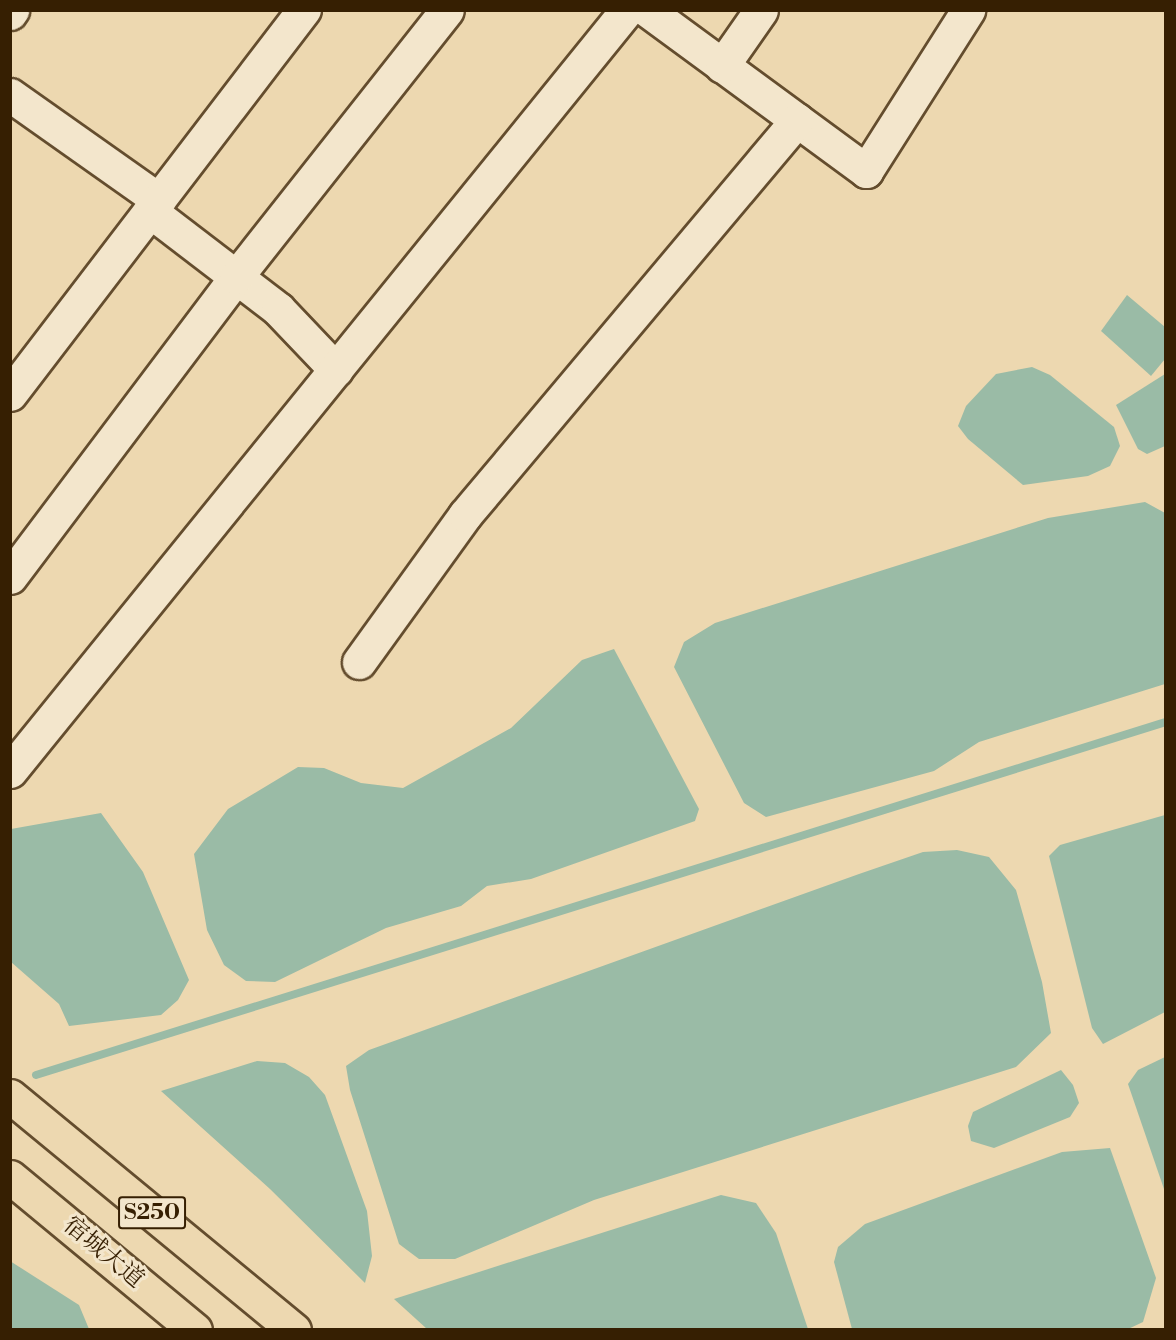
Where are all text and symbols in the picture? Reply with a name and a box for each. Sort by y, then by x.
road number: S250 [118,1194,186,1232]
street label: 宿城大道 [57,1211,149,1295]

